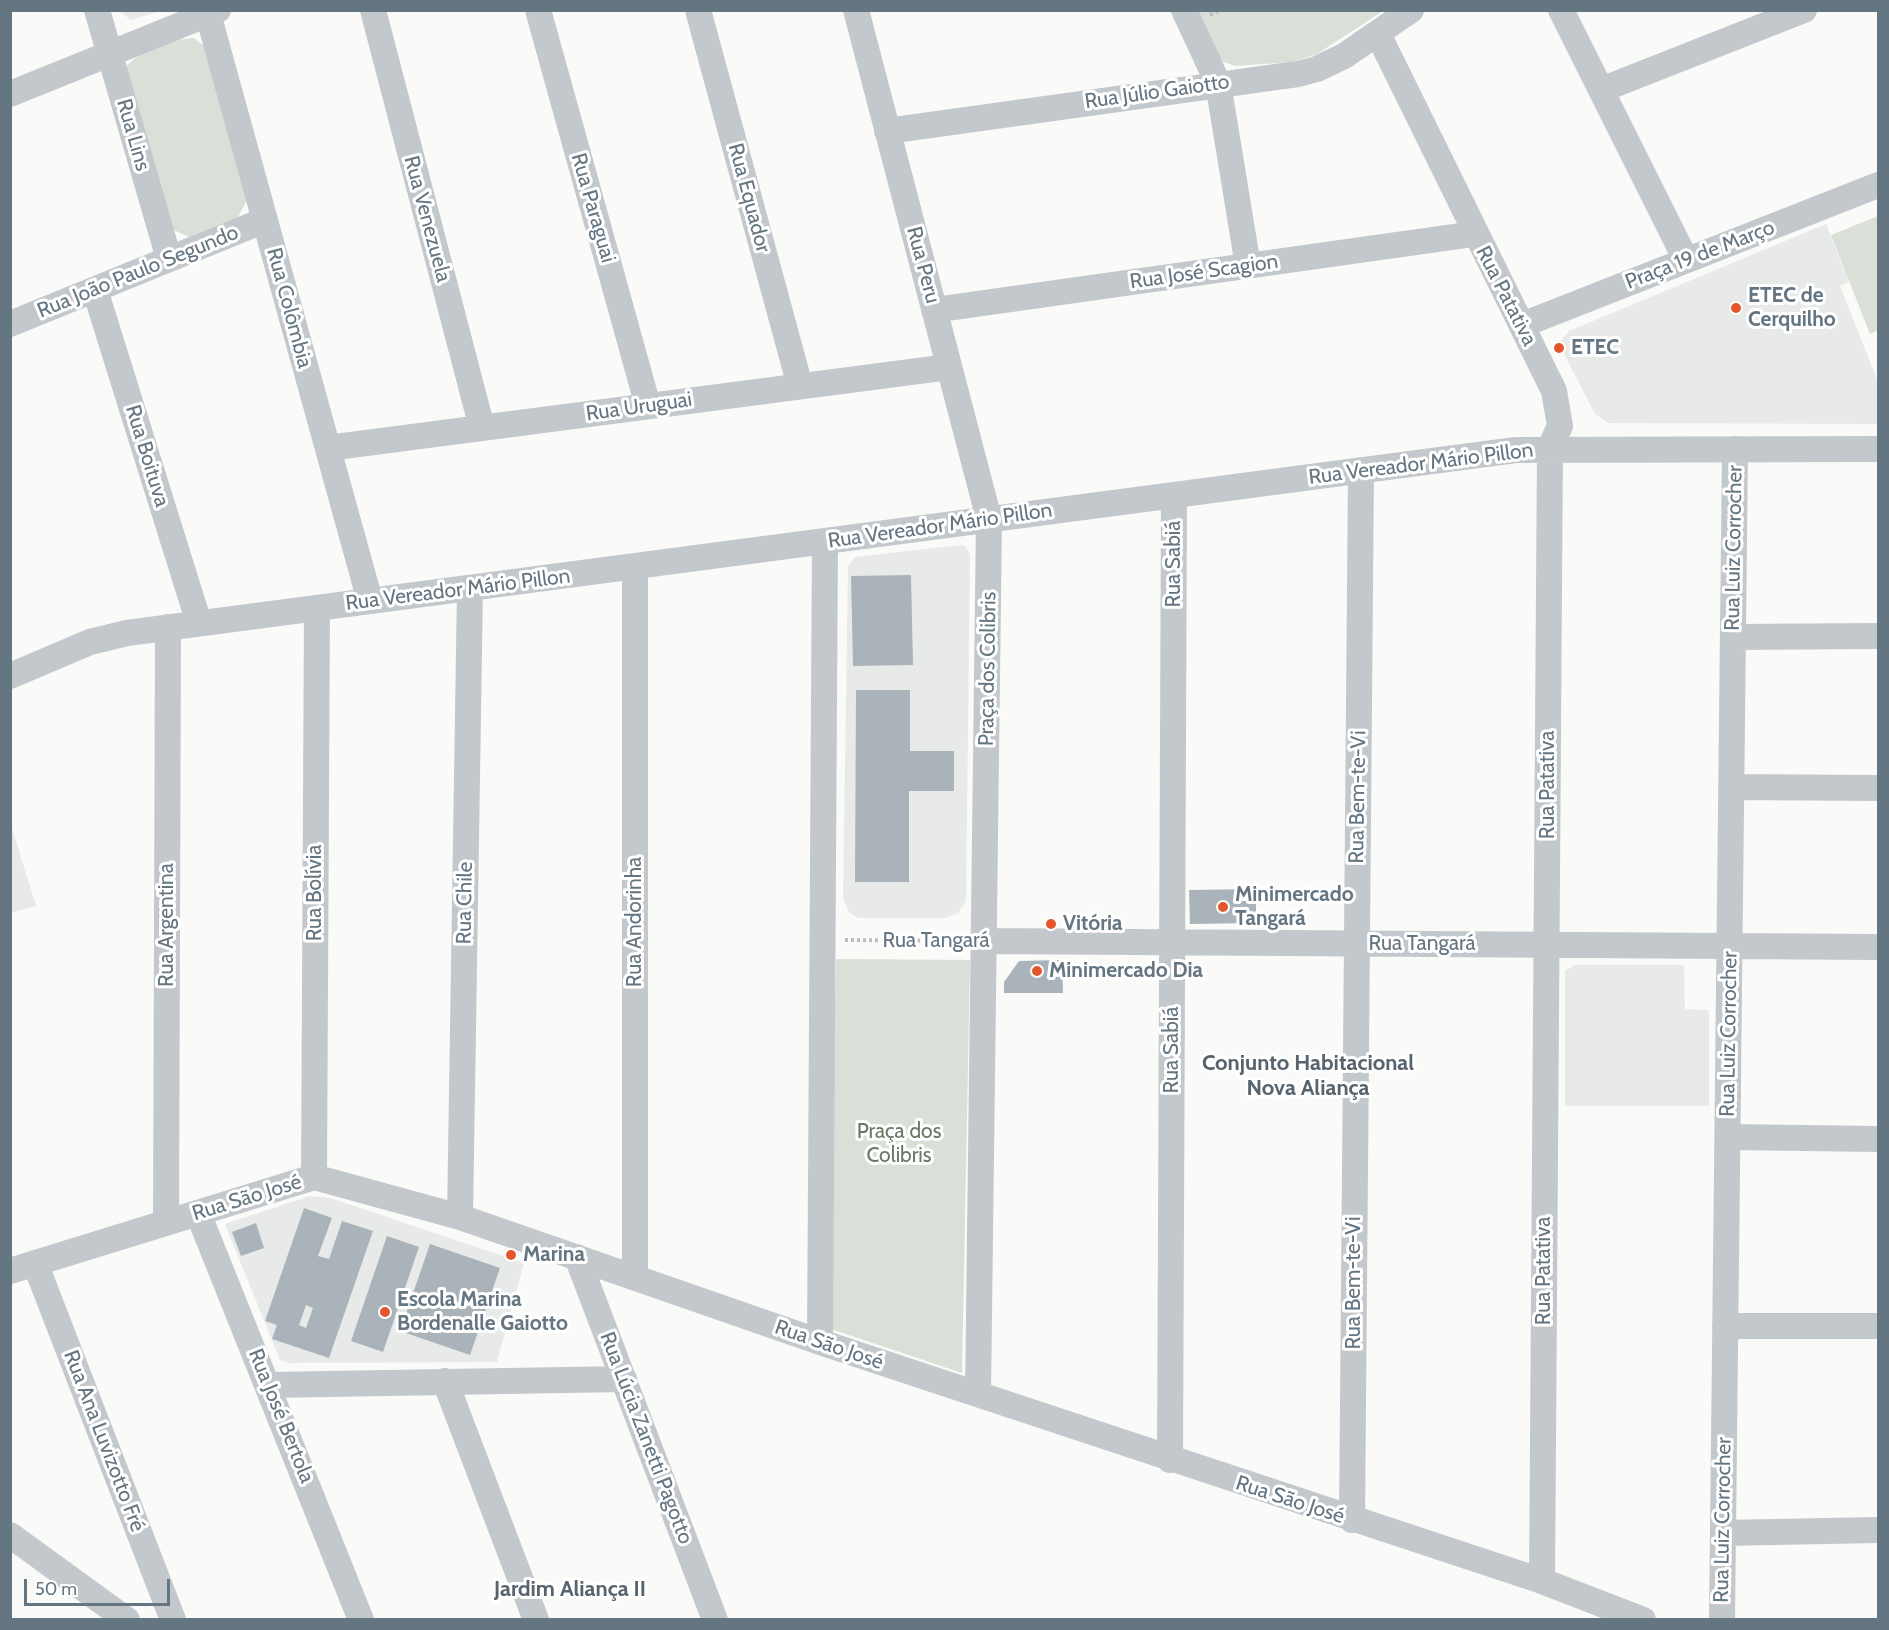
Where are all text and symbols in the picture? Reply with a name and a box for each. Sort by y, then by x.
street label: Rua Júlio Gaiotto [1083,69,1231,115]
street label: Rua Lins [111,96,155,174]
street label: Rua Equador [722,141,776,255]
street label: Rua Paraguai [565,150,621,266]
street label: Rua Venezuela [398,153,456,285]
street label: Praça 19 de Março [1622,215,1778,295]
street label: Rua João Paulo Segundo [34,220,242,324]
street label: Rua Peru [901,224,945,306]
street label: Rua Patativa [1470,242,1542,350]
street label: Rua Colômbia [261,245,317,371]
street label: Rua José Scagion [1128,249,1280,295]
place label: ETEC de Cerquilho [1748,283,1836,333]
marker: ETEC de Cerquilho [1729,301,1743,315]
place label: ETEC [1571,335,1619,361]
marker: ETEC [1552,341,1566,355]
street label: Rua Uruguai [584,387,694,427]
street label: Rua Boituva [120,402,174,510]
street label: Rua Vereador Mário Pillon [1307,438,1535,490]
street label: Rua Luiz Corrocher [1720,465,1748,631]
street label: Rua Vereador Mário Pillon [826,498,1054,554]
street label: Rua Sabiá [1161,521,1187,607]
street label: Rua Vereador Mário Pillon [344,564,572,616]
street label: Praça dos Colibris [974,592,1002,746]
street label: Rua Bem-te-Vi [1344,730,1372,864]
street label: Rua Patativa [1535,731,1561,839]
street label: Rua Bolívia [302,845,328,941]
street label: Rua Andorinha [622,857,648,987]
street label: Rua Chile [452,861,478,945]
street label: Rua Argentina [154,863,180,987]
place label: Minimercado Tangará [1235,882,1354,932]
marker: Minimercado Tangará [1216,900,1230,914]
place label: Vitória [1063,911,1123,937]
marker: Vitória [1044,917,1058,931]
street label: Rua Tangará [882,928,990,954]
street label: Rua Tangará [1368,931,1476,957]
street label: Rua Luiz Corrocher [1715,951,1743,1117]
place label: Minimercado Dia [1049,958,1203,984]
marker: Minimercado Dia [1030,964,1044,978]
street label: Rua Sabiá [1159,1007,1185,1093]
district label: Conjunto Habitacional Nova Aliança [1202,1051,1414,1102]
park label: Praça dos Colibris [857,1119,941,1169]
street label: Rua São José [189,1169,305,1227]
street label: Rua Bem-te-Vi [1341,1216,1367,1350]
street label: Rua Patativa [1531,1217,1557,1325]
place label: Marina [523,1242,585,1268]
marker: Marina [504,1248,518,1262]
place label: Escola Marina Bordenalle Gaiotto [397,1287,568,1337]
marker: Escola Marina Bordenalle Gaiotto [378,1305,392,1319]
street label: Rua São José [772,1315,886,1375]
street label: Rua Lúcia Zanetti Pagotto [594,1329,698,1547]
street label: Rua José Bertola [243,1345,319,1487]
street label: Rua Ana Luvizotto Fré [58,1347,150,1535]
street label: Rua Luiz Corrocher [1709,1437,1737,1603]
street label: Rua São José [1232,1471,1348,1529]
scale bar [27,1567,172,1605]
district label: Jardim Aliança II [494,1577,646,1603]
text: 50 m [35,1578,77,1600]

